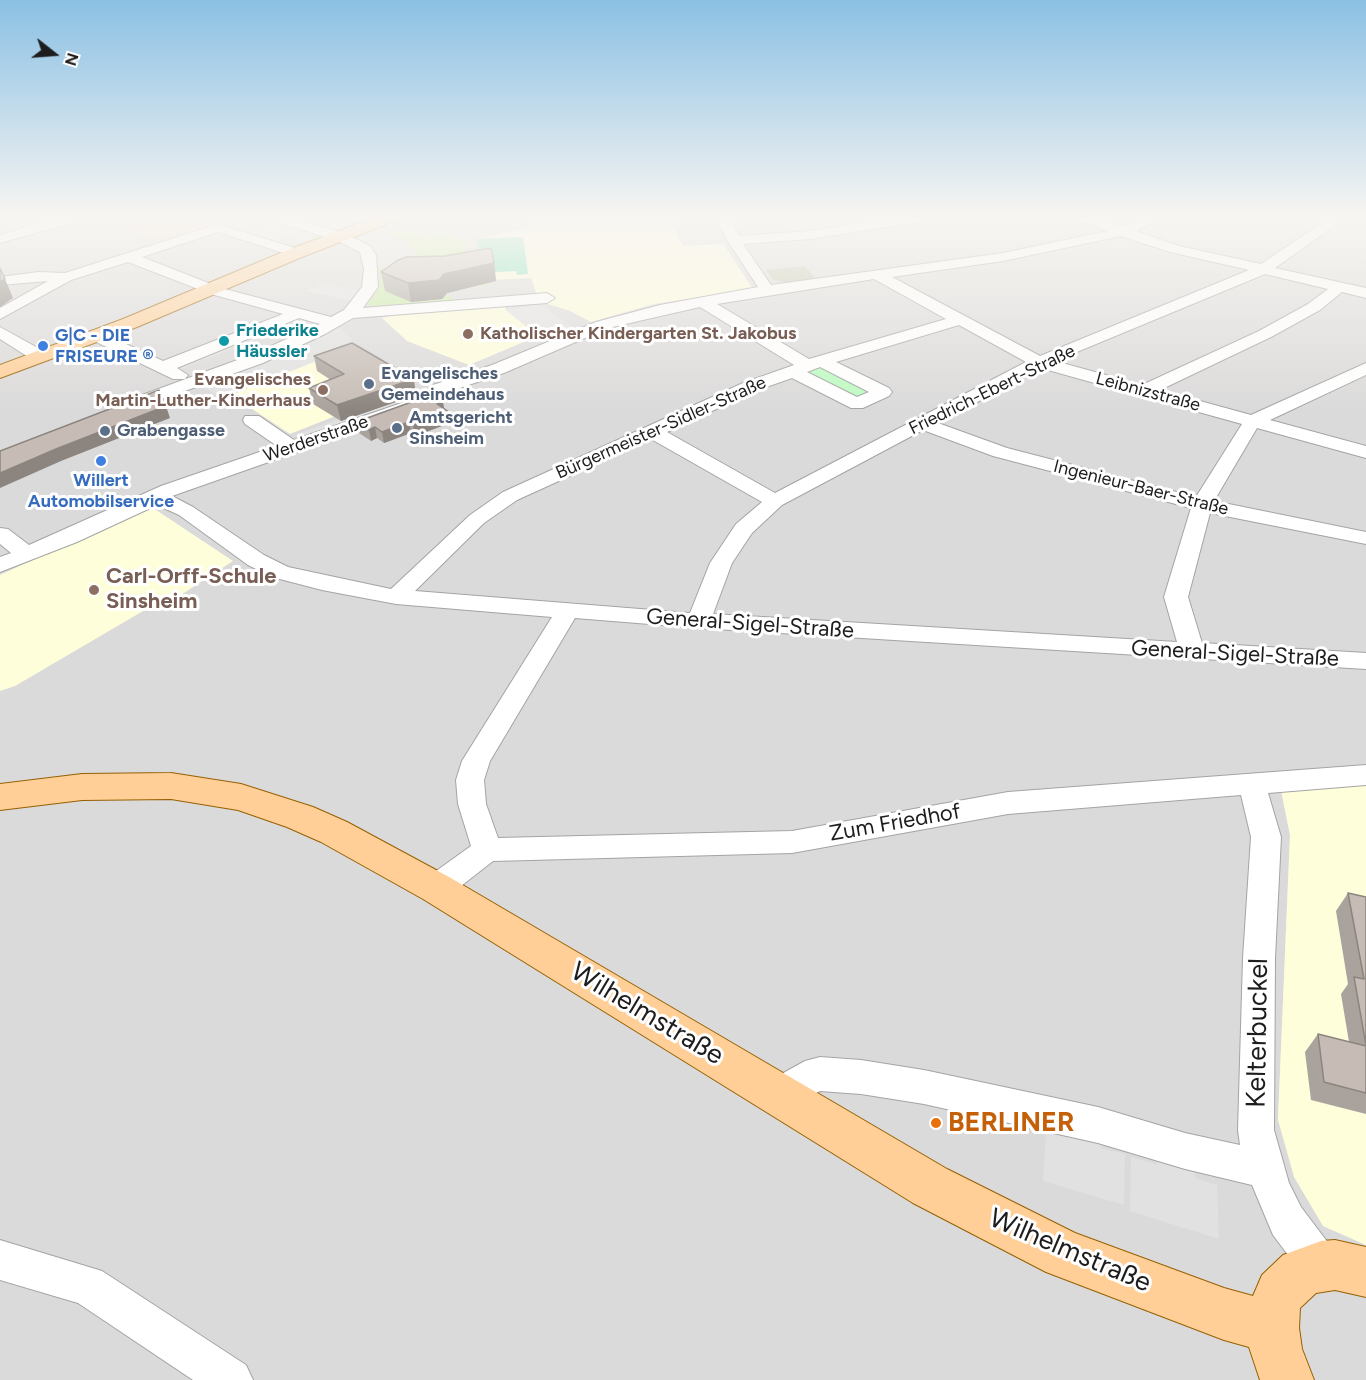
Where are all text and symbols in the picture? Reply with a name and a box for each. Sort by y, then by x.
north arrow [24,24,84,84]
text: N [61,51,83,68]
place label: Friederike Häussler [236,320,319,362]
place label: Katholischer Kindergarten St. Jakobus [480,323,796,345]
place label: G|C - DIE FRISEURE ® [55,325,154,368]
marker: Katholischer Kindergarten St. Jakobus [461,327,475,341]
marker: Friederike Häussler [217,334,231,348]
marker: G|C - DIE FRISEURE ® [36,339,50,353]
street label: Friedrich-Ebert-Straße [905,340,1079,440]
place label: Evangelisches Gemeindehaus [381,363,504,406]
street label: Leibnizstraße [1093,368,1203,416]
place label: Evangelisches Martin-Luther-Kinderhaus [95,369,311,412]
street label: Bürgermeister-Sidler-Straße [553,372,769,484]
marker: Evangelisches Gemeindehaus [362,377,376,391]
marker: Evangelisches Martin-Luther-Kinderhaus [316,383,330,397]
place label: Amtsgericht Sinsheim [409,407,513,450]
street label: Werderstraße [261,411,371,467]
place label: Grabengasse [117,420,225,442]
marker: Amtsgericht Sinsheim [390,421,404,435]
marker: Grabengasse [98,424,112,438]
marker: Willert Automobilservice [94,454,108,468]
street label: Ingenieur-Baer-Straße [1051,456,1231,520]
place label: Willert Automobilservice [28,470,174,512]
place label: Carl-Orff-Schule Sinsheim [106,564,276,616]
marker: Carl-Orff-Schule Sinsheim [87,583,101,597]
street label: General-Sigel-Straße [645,604,855,644]
street label: General-Sigel-Straße [1130,635,1340,673]
street label: Zum Friedhof [827,798,963,848]
street label: Wilhelmstraße [565,956,729,1072]
street label: Kelterbuckel [1240,958,1276,1108]
place label: BERLINER [948,1107,1074,1139]
marker: BERLINER [929,1116,943,1130]
street label: Wilhelmstraße [984,1202,1156,1300]

